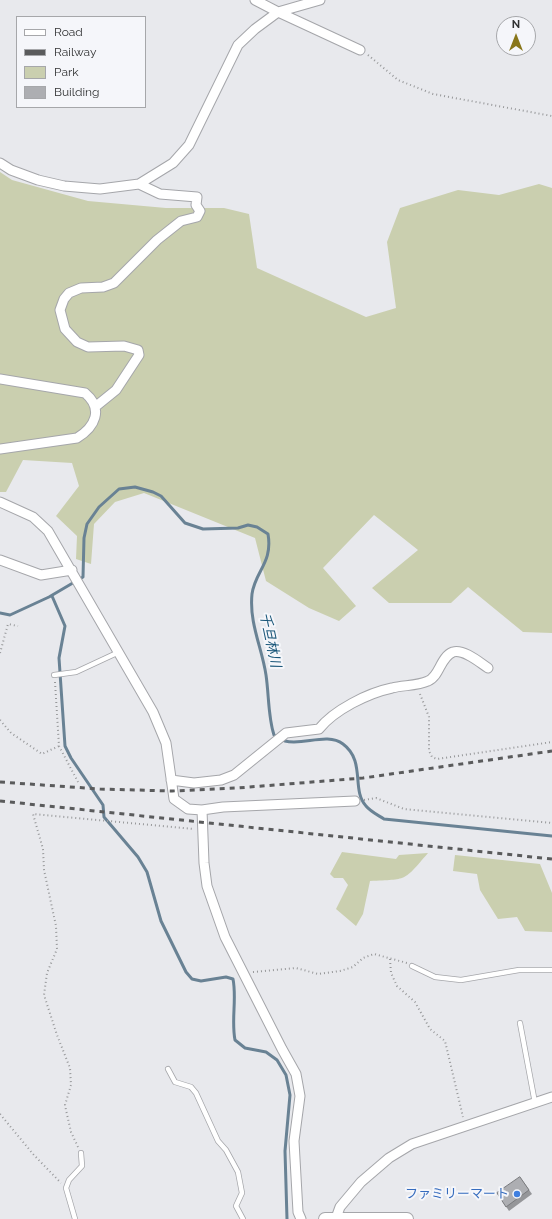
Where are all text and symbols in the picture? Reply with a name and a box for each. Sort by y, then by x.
legend [16,16,146,108]
north arrow [496,16,536,56]
text: N [512,18,520,31]
text: Road [54,25,83,39]
text: Railway [54,45,96,59]
text: Park [54,65,79,79]
text: Building [54,85,100,99]
water label: 千旦林川 [256,611,284,669]
place label: ファミリーマート [405,1186,509,1202]
marker: ファミリーマート [512,1189,522,1199]

